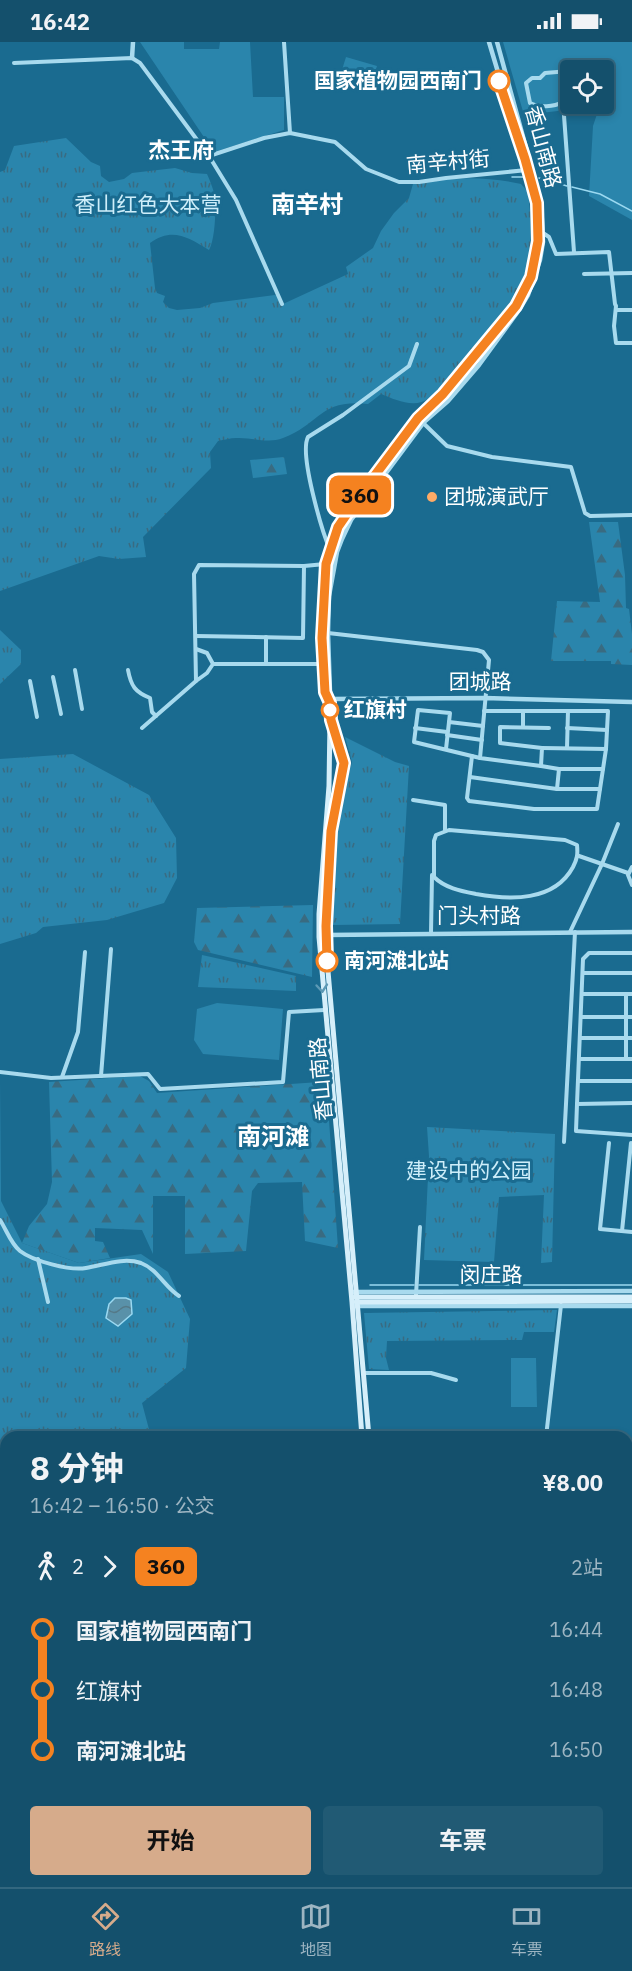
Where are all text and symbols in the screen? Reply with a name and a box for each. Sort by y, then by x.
text: 16:42 [30,7,90,36]
map controls [560,60,614,114]
button: locate [560,60,614,114]
place label: 国家植物园西南门 [314,66,482,94]
marker: 国家植物园西南门 [488,70,510,92]
street label: 香山南路 [520,103,568,191]
district label: 杰王府 [148,135,214,164]
street label: 南辛村街 [405,143,491,179]
district label: 南辛村 [271,188,343,220]
park label: 香山红色大本营 [75,190,222,218]
line badge: 360 [326,476,394,514]
text: 360 [341,481,379,509]
place label: 团城演武厅 [444,482,549,510]
marker: 团城演武厅 [425,490,439,504]
street label: 团城路 [449,667,512,695]
place label: 红旗村 [344,695,407,723]
marker: 红旗村 [321,701,339,719]
street label: 门头村路 [437,901,521,929]
place label: 南河滩北站 [344,946,449,974]
marker: 南河滩北站 [316,950,338,972]
one-way arrow [315,983,328,992]
street label: 香山南路 [302,1036,338,1122]
district label: 南河滩 [237,1120,309,1152]
park label: 建设中的公园 [406,1156,532,1184]
street label: 闵庄路 [460,1260,523,1288]
text: 8 分钟 [30,1446,124,1489]
text: ¥8.00 [542,1468,603,1497]
text: 16:42 – 16:50 · 公交 [30,1492,215,1519]
icon: walk [30,1550,63,1583]
icon: forward [93,1550,126,1583]
text: 360 [147,1552,185,1580]
text: 2 [72,1553,84,1580]
text: 2站 [571,1554,603,1581]
text: 国家植物园西南门 [76,1616,252,1645]
text: 16:44 [549,1616,603,1643]
text: 红旗村 [76,1676,142,1705]
text: 16:48 [549,1676,603,1703]
text: 南河滩北站 [76,1736,186,1765]
text: 16:50 [549,1736,603,1763]
button: 开始 [30,1806,311,1875]
button: 车票 [323,1806,603,1875]
tab: 路线 [89,1900,122,1960]
tab: 地图 [299,1900,332,1960]
tab: 车票 [510,1900,543,1960]

